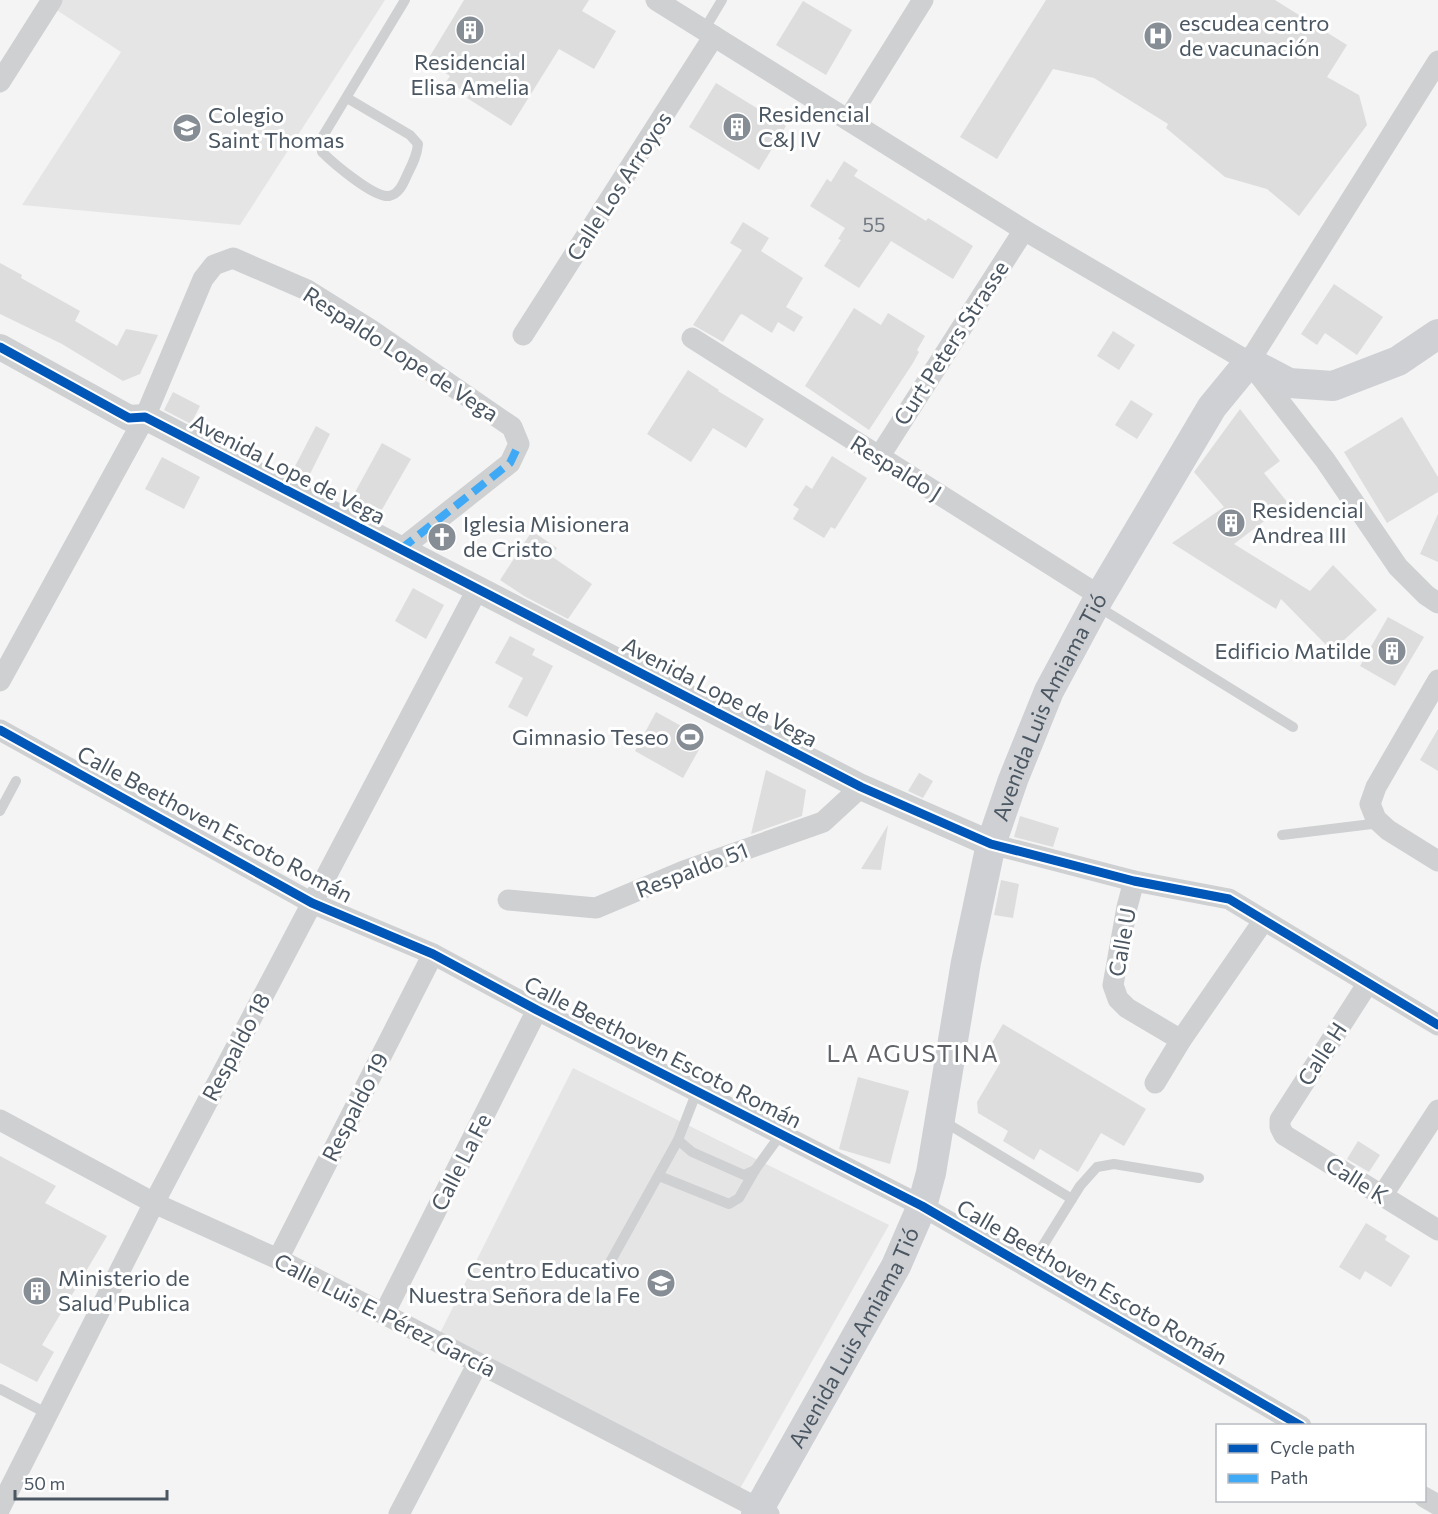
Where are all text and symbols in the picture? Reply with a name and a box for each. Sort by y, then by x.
place label: escudea centro de vacunación [1179,9,1329,61]
building icon: Residencial Elisa Amelia [454,14,486,46]
hospital icon: escudea centro de vacunación [1142,20,1174,52]
place label: Residencial Elisa Amelia [411,48,529,100]
place label: Residencial C&J IV [758,100,870,152]
place label: Colegio Saint Thomas [208,101,344,153]
street label: Calle Los Arroyos [560,106,677,265]
building icon: Residencial C&J IV [721,111,753,143]
school or university icon: Colegio Saint Thomas [171,112,203,144]
house number: 55 [863,212,885,236]
street label: Curt Peters Strasse [887,255,1014,430]
street label: Respaldo Lope de Vega [299,280,504,427]
street label: Avenida Lope de Vega [186,408,390,529]
street label: Respaldo J [846,429,947,506]
place label: Residencial Andrea III [1252,496,1364,548]
building icon: Residencial Andrea III [1215,507,1247,539]
place label: Iglesia Misionera de Cristo [463,510,629,562]
church icon: Iglesia Misionera de Cristo [426,521,458,553]
street label: Avenida Luis Amiama Tió [986,588,1112,824]
street label: Avenida Lope de Vega [618,631,822,752]
building icon: Edificio Matilde [1376,635,1408,667]
place label: Edificio Matilde [1214,637,1371,664]
sports icon: Gimnasio Teseo [674,721,706,753]
place label: Gimnasio Teseo [512,723,669,750]
street label: Calle Beethoven Escoto Román [73,739,358,908]
street label: Respaldo 51 [632,836,752,903]
street label: Calle U [1102,905,1141,979]
street label: Calle Beethoven Escoto Román [520,970,807,1133]
street label: Respaldo 18 [196,988,275,1105]
street label: Calle H [1291,1017,1352,1090]
district label: LA AGUSTINA [827,1038,999,1067]
street label: Respaldo 19 [316,1048,393,1166]
street label: Calle La Fe [425,1109,497,1215]
street label: Calle K [1321,1150,1394,1209]
street label: Calle Beethoven Escoto Román [952,1193,1232,1370]
street label: Avenida Luis Amiama Tió [782,1223,924,1452]
street label: Calle Luis E. Pérez García [270,1247,501,1382]
place label: Centro Educativo Nuestra Señora de la Fe [408,1256,640,1308]
place label: Ministerio de Salud Publica [58,1264,190,1316]
school or university icon: Centro Educativo Nuestra Señora de la Fe [645,1267,677,1299]
building icon: Ministerio de Salud Publica [21,1275,53,1307]
legend [1216,1424,1426,1502]
text: Cycle path [1270,1436,1355,1458]
scale bar [15,1463,166,1501]
text: Path [1270,1466,1308,1488]
text: 50 m [24,1472,65,1494]

